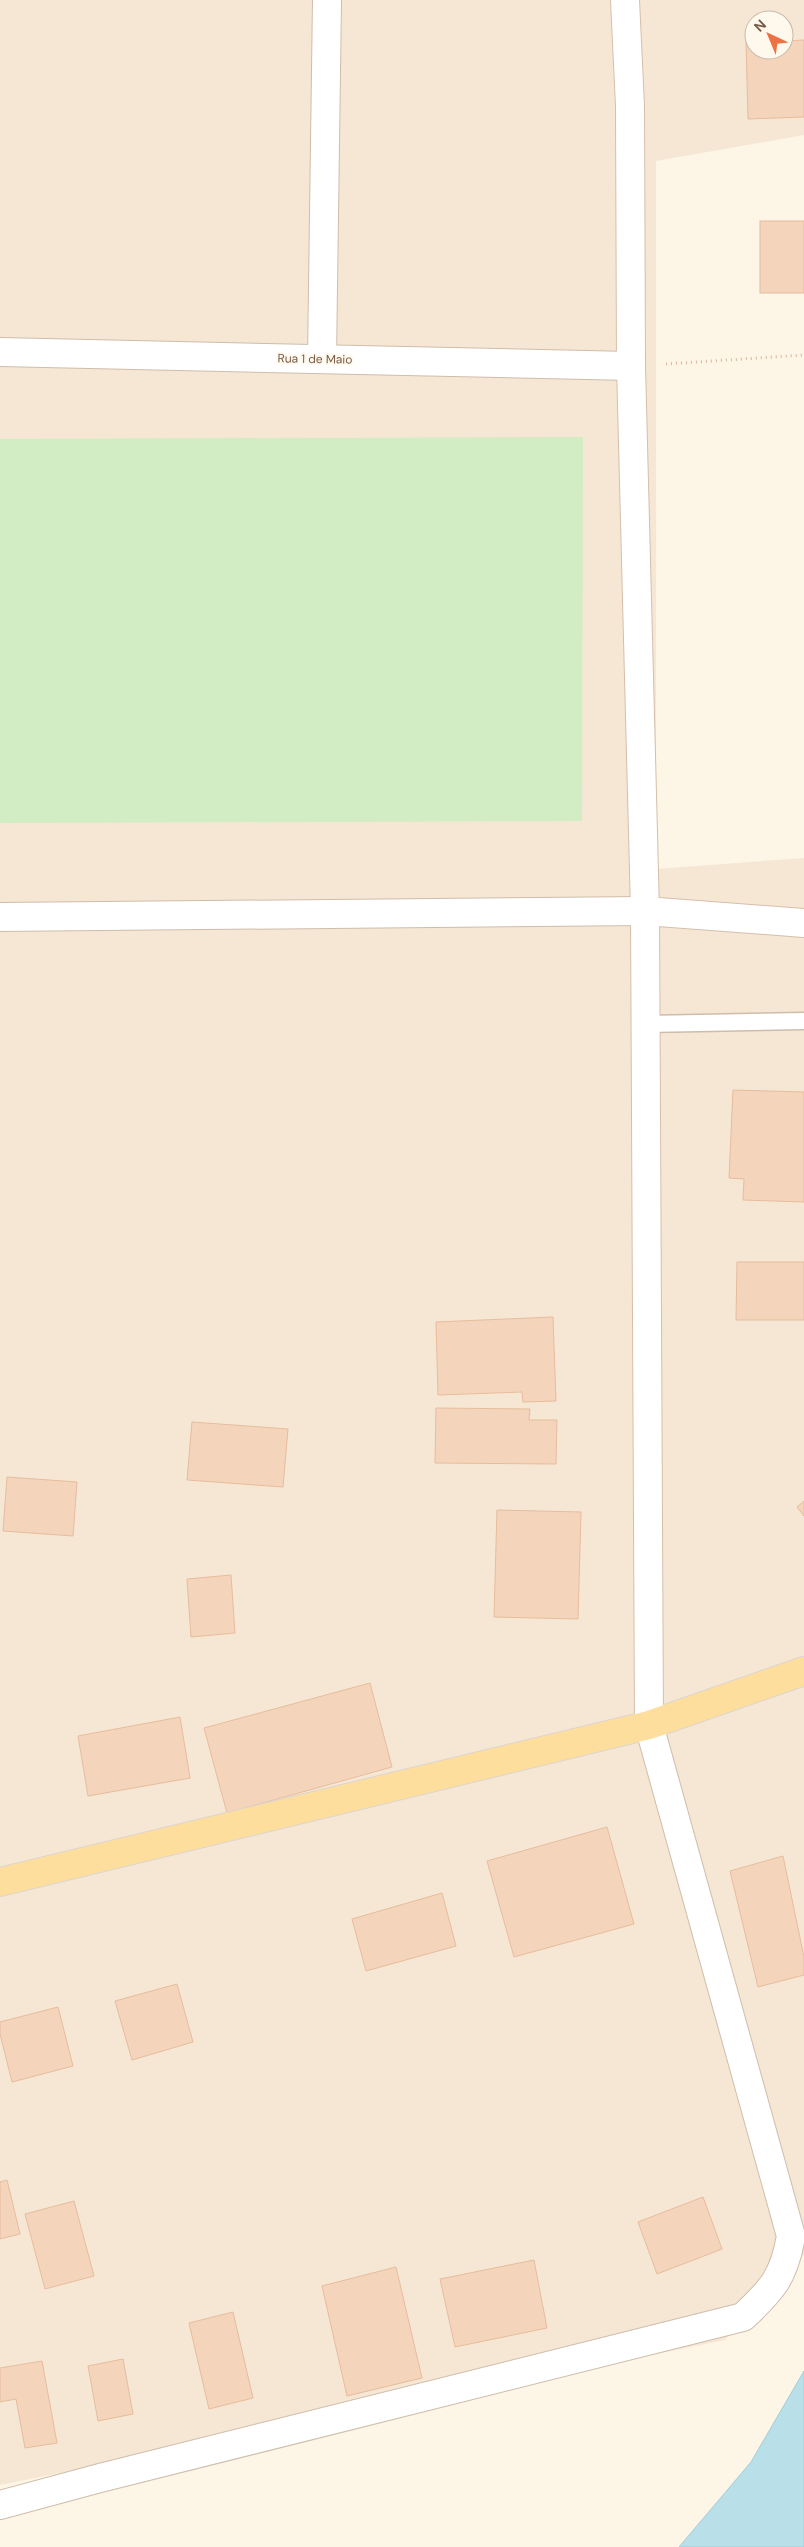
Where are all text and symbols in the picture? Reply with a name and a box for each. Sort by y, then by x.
north arrow [744,10,794,60]
text: N [750,16,770,36]
street label: Rua 1 de Maio [277,350,353,368]

